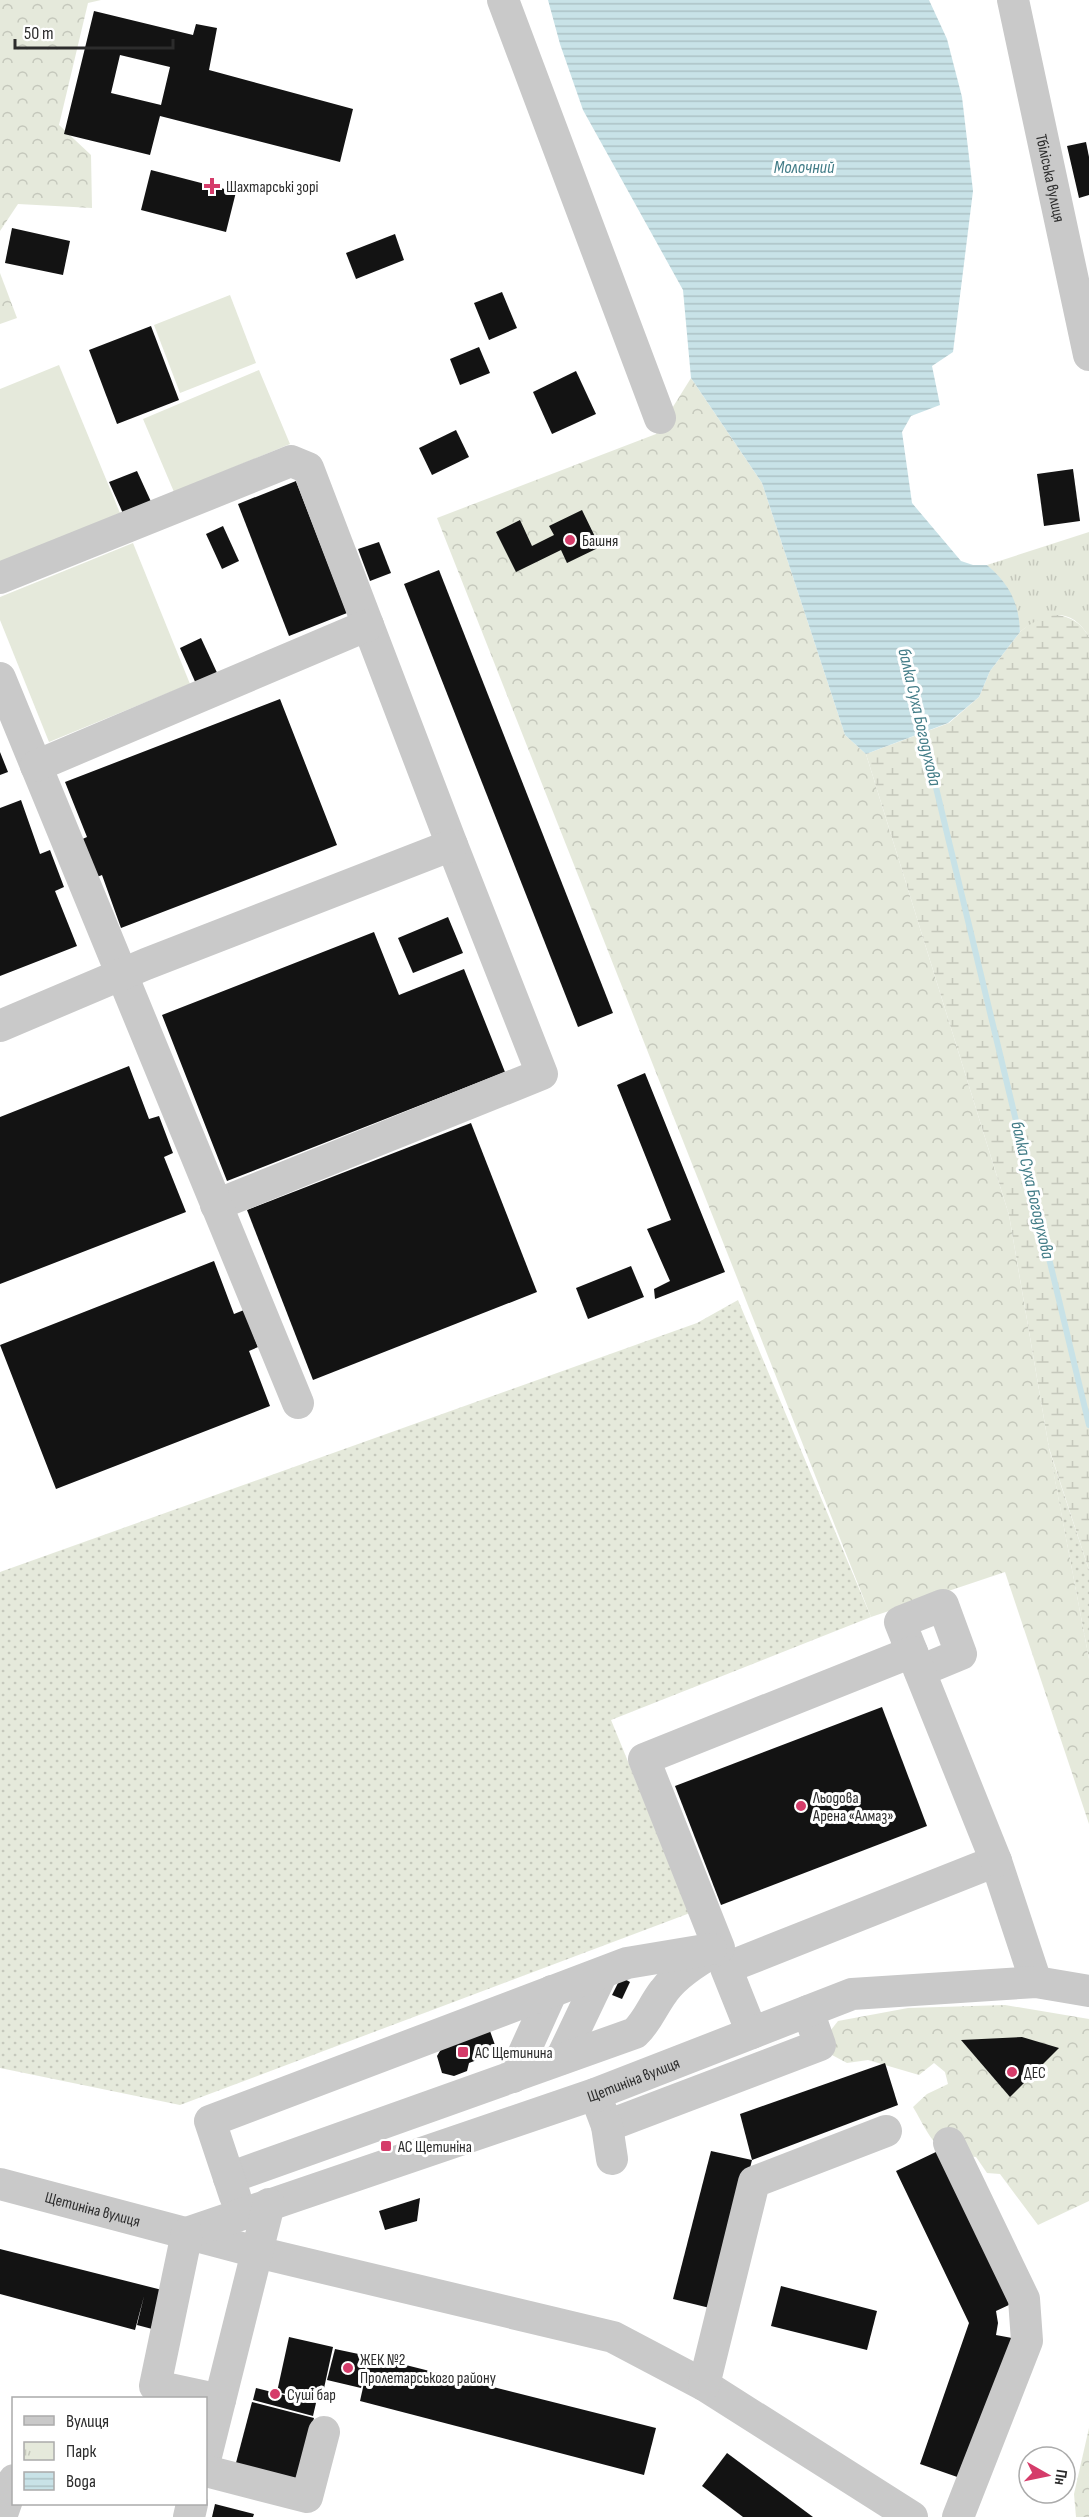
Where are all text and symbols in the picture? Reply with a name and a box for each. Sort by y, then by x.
scale bar [15,12,172,50]
text: 50 m [24,23,54,44]
street label: Тбіліська вулиця [1031,132,1068,224]
water label: Молочний [774,157,835,178]
marker: Шахтарські зорі [203,177,221,195]
place label: Шахтарські зорі [226,178,319,197]
place label: Башня [582,532,618,551]
marker: Башня [563,533,577,547]
water label: балка Суха Богодухова [893,646,946,789]
water label: балка Суха Богодухова [1006,1119,1059,1262]
place label: Льодова Арена «Алмаз» [812,1789,894,1826]
marker: Льодова Арена «Алмаз» [794,1799,808,1813]
place label: АС Щетинина [474,2044,553,2063]
marker: АС Щетинина [456,2045,470,2059]
street label: Щетиніна вулиця [585,2054,683,2107]
place label: ДЕС [1024,2064,1046,2083]
marker: ДЕС [1005,2065,1019,2079]
place label: АС Щетиніна [397,2138,472,2157]
marker: АС Щетиніна [379,2139,393,2153]
street label: Щетиніна вулиця [43,2188,142,2232]
place label: ЖЕК №2 Пролетарського району [360,2351,496,2388]
marker: ЖЕК №2 Пролетарського району [341,2361,355,2375]
place label: Суші бар [287,2386,336,2405]
marker: Суші бар [268,2387,282,2401]
legend [12,2397,207,2505]
text: Вулиця [66,2411,109,2432]
text: Парк [66,2441,97,2462]
north arrow [1017,2445,1077,2505]
text: Пн [1050,2468,1071,2486]
text: Вода [66,2471,96,2492]

